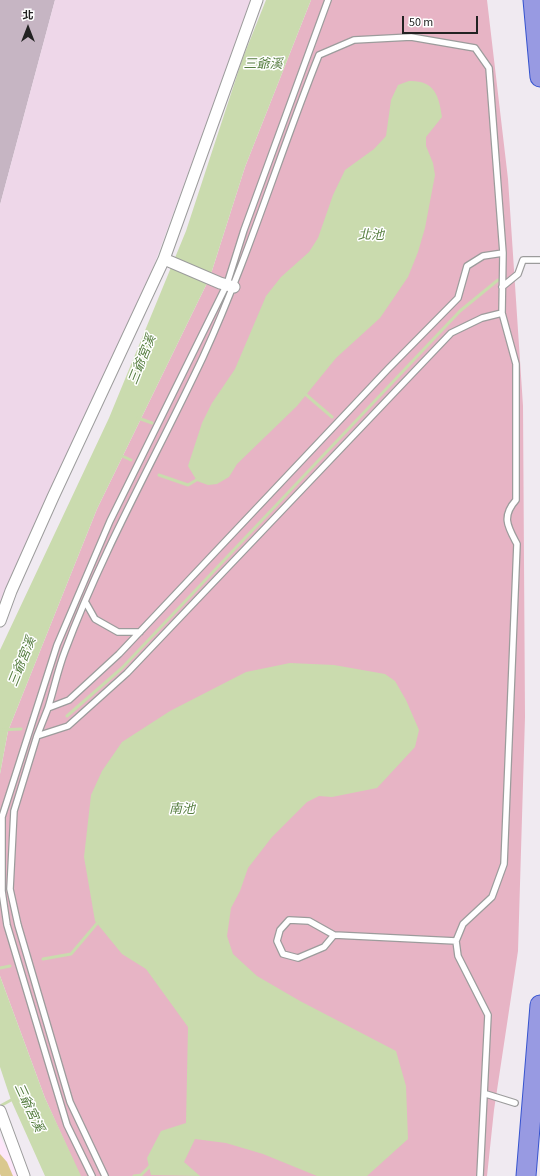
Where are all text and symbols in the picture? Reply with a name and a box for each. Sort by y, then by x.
north arrow [8,8,48,48]
text: 北 [23,8,34,23]
scale bar [404,8,480,34]
text: 50 m [409,14,433,31]
water label: 三爺溪 [244,57,282,73]
water label: 北池 [358,228,384,244]
water label: 三爺宮溪 [126,333,160,387]
water label: 三爺宮溪 [6,635,40,689]
water label: 南池 [169,802,195,818]
water label: 三爺宮溪 [10,1081,46,1135]

